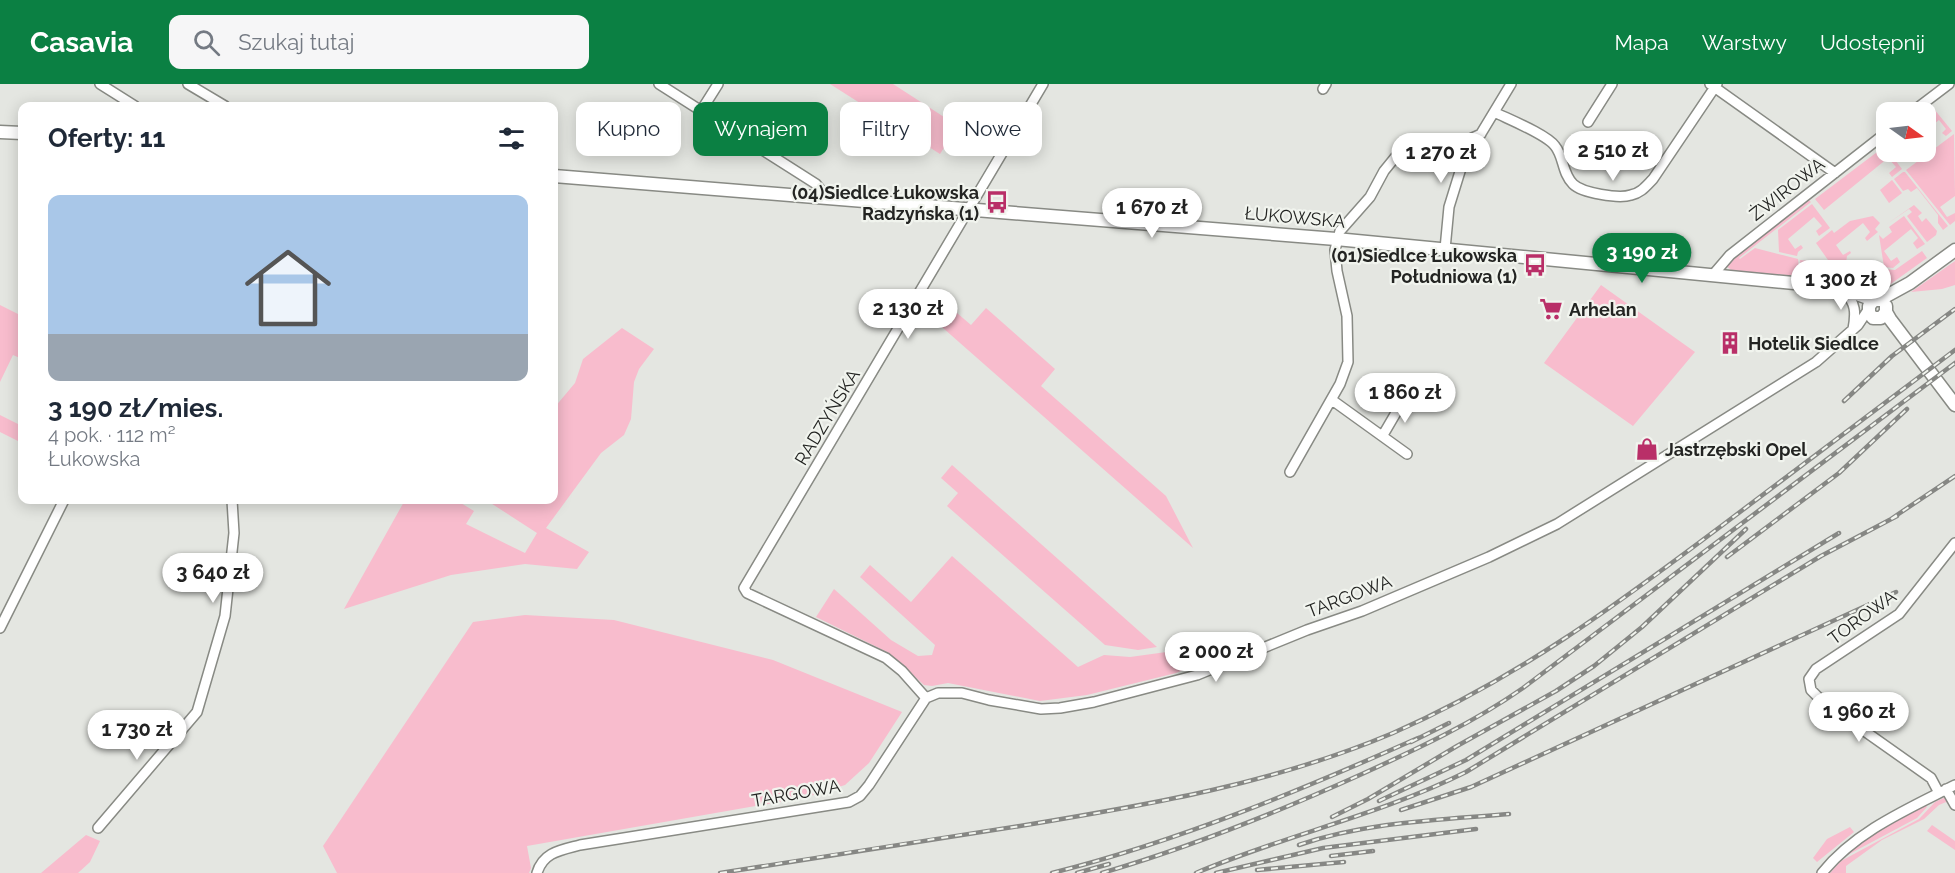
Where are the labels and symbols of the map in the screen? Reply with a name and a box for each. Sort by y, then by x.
north arrow [1876,102,1936,162]
pin: 2 510 zł [1551,131,1675,182]
pin: 1 270 zł [1379,133,1503,184]
street label: ŻWIROWA [1745,153,1829,225]
place label: (04)Siedlce Łukowska Radzyńska (1) [792,182,979,224]
pin: 1 670 zł [1090,188,1214,239]
bus stop icon: (04)Siedlce Łukowska Radzyńska (1) [984,189,1010,215]
street label: ŁUKOWSKA [1244,202,1346,232]
pin: 3 190 zł [1580,233,1704,284]
place label: (01)Siedlce Łukowska Południowa (1) [1331,245,1517,287]
bus stop icon: (01)Siedlce Łukowska Południowa (1) [1522,252,1548,278]
pin: 1 300 zł [1779,260,1903,311]
pin: 2 130 zł [846,289,970,340]
supermarket icon: Arhelan [1538,296,1564,322]
place label: Arhelan [1569,299,1637,320]
building icon: Hotelik Siedlce [1717,330,1743,356]
place label: Hotelik Siedlce [1748,333,1879,354]
street label: RADZYŃSKA [789,365,864,469]
pin: 1 860 zł [1343,373,1467,424]
shop icon: Jastrzębski Opel [1634,436,1660,462]
place label: Jastrzębski Opel [1665,439,1807,460]
pin: 3 640 zł [151,553,275,604]
street label: TARGOWA [1303,570,1395,622]
street label: TOROWA [1824,585,1900,649]
pin: 2 000 zł [1154,632,1278,683]
pin: 1 960 zł [1797,692,1921,743]
pin: 1 730 zł [75,710,199,761]
street label: TARGOWA [750,775,842,811]

